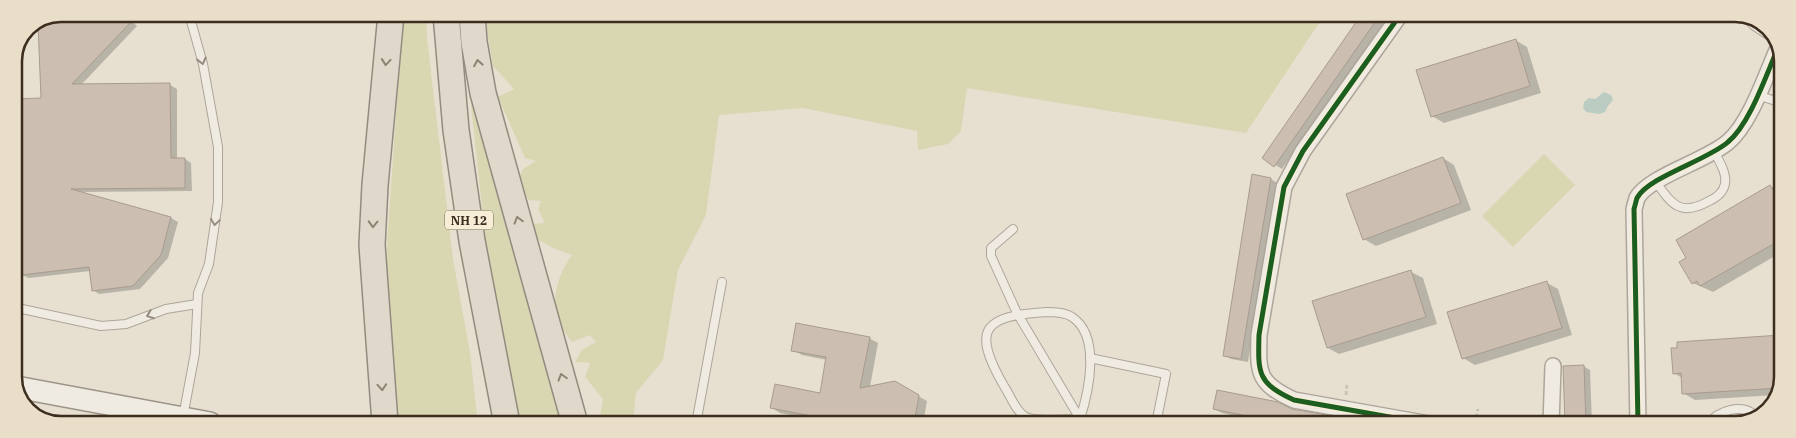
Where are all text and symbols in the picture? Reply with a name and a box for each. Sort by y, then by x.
one-way arrow [196,56,207,65]
one-way arrow [473,58,483,67]
one-way arrow [381,59,392,67]
road number: NH 12 [445,210,493,230]
one-way arrow [514,217,524,225]
one-way arrow [210,218,221,226]
one-way arrow [368,221,378,229]
one-way arrow [146,309,155,319]
one-way arrow [557,372,568,381]
one-way arrow [377,383,388,391]

